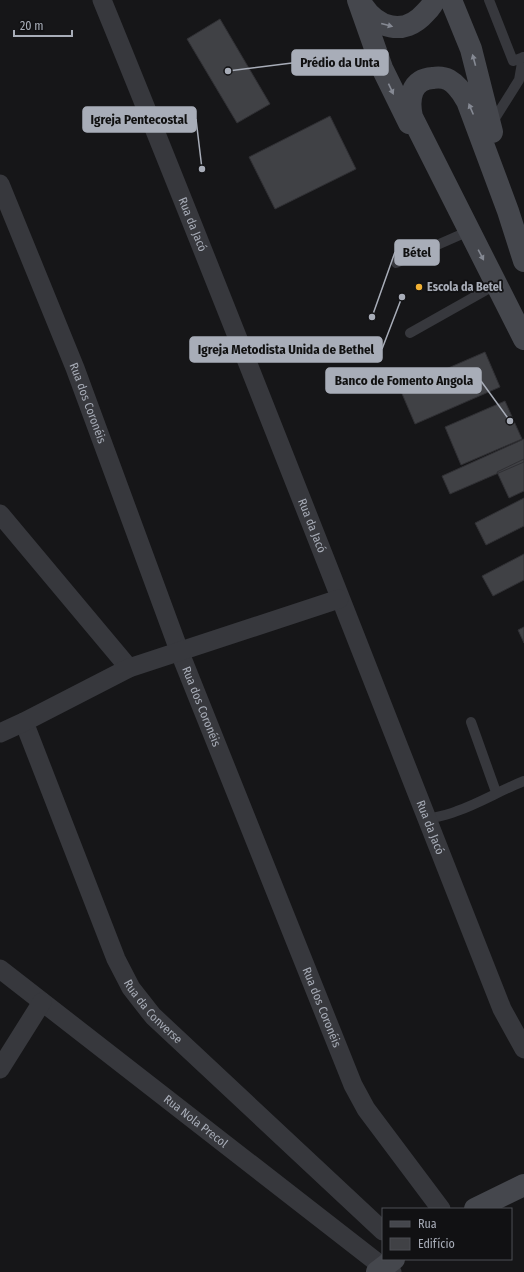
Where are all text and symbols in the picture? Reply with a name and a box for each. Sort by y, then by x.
scale bar [14,12,72,38]
text: 20 m [20,19,44,33]
one-way arrow [382,22,394,28]
callout: Prédio da Unta [292,50,388,75]
one-way arrow [470,54,476,66]
text: Prédio da Unta [300,55,380,70]
one-way arrow [388,83,394,94]
one-way arrow [467,102,473,114]
callout: Igreja Pentecostal [83,107,196,132]
text: Igreja Pentecostal [91,112,188,127]
street label: Rua da Jacó [176,195,210,253]
callout: Bétel [395,240,439,265]
text: Bétel [403,245,432,260]
one-way arrow [478,249,484,261]
place label: Escola da Betel [427,280,503,294]
marker: Escola da Betel [414,282,424,292]
callout: Igreja Metodista Unida de Bethel [190,337,382,362]
text: Igreja Metodista Unida de Bethel [198,342,375,357]
street label: Rua dos Coronéis [67,361,109,445]
callout: Banco de Fomento Angola [326,368,481,393]
text: Banco de Fomento Angola [335,373,474,388]
street label: Rua da Jacó [295,496,329,555]
street label: Rua dos Coronéis [179,664,224,749]
street label: Rua da Jacó [413,798,447,856]
street label: Rua dos Coronéis [300,965,344,1049]
street label: Rua da Converse [121,977,185,1047]
street label: Rua Nola Precol [161,1092,231,1151]
legend [382,1208,512,1260]
text: Rua [418,1217,437,1231]
text: Edifício [418,1237,455,1251]

